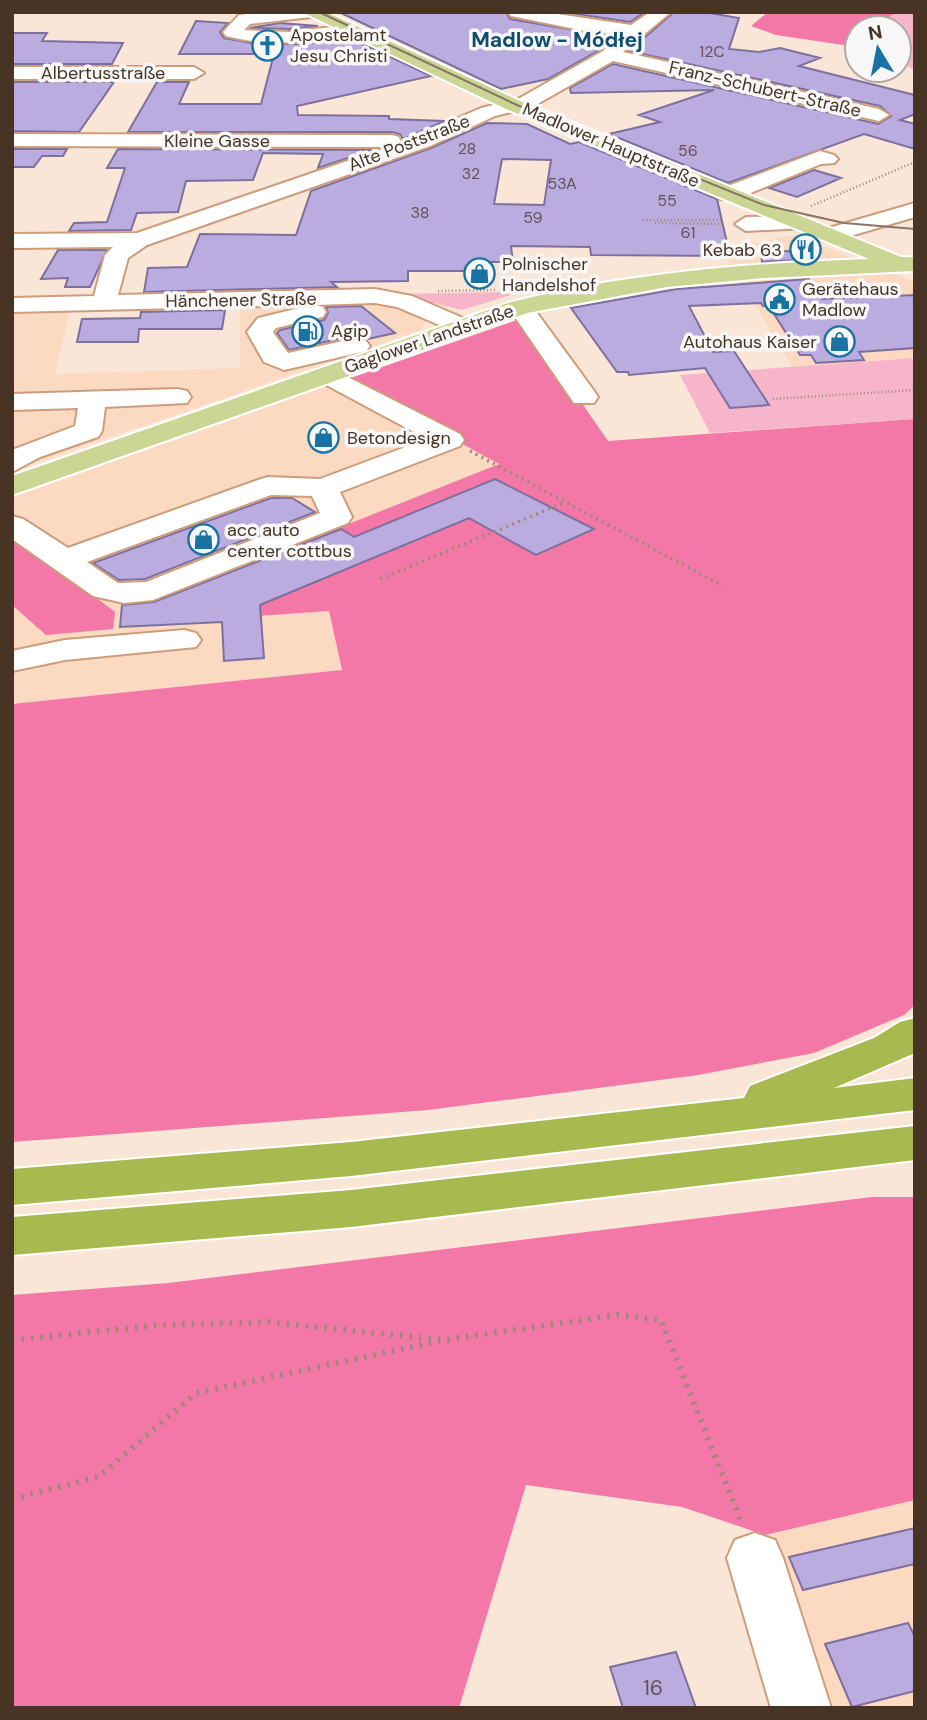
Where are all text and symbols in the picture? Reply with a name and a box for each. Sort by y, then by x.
north arrow [843,14,913,84]
text: N [866,19,884,46]
place label: Apostelamt Jesu Christi [290,23,388,68]
district label: Madlow - Módłej [471,26,643,54]
church icon: Apostelamt Jesu Christi [250,28,284,62]
house number: 12C [699,41,725,62]
street label: Franz-Schubert-Straße [667,55,863,123]
street label: Albertusstraße [41,61,165,85]
street label: Madlower Hauptstraße [519,97,703,193]
street label: Alte Poststraße [345,109,473,177]
street label: Kleine Gasse [164,129,270,153]
house number: 28 [458,138,476,159]
house number: 56 [678,140,698,161]
house number: 32 [462,163,480,184]
house number: 53A [547,173,577,194]
house number: 55 [657,190,677,211]
house number: 38 [410,202,430,223]
house number: 59 [523,207,543,228]
house number: 61 [680,222,696,243]
restaurant icon: Kebab 63 [788,233,822,267]
place label: Kebab 63 [703,238,782,262]
place label: Polnischer Handelshof [502,252,596,297]
shop icon: Polnischer Handelshof [462,257,496,291]
place label: Gerätehaus Madlow [802,277,899,322]
public building icon: Gerätehaus Madlow [762,282,796,316]
street label: Hänchener Straße [165,287,317,313]
street label: Gaglower Landstraße [341,299,517,379]
fuel station icon: Agip [291,314,325,348]
place label: Agip [331,319,369,343]
shop icon: Autohaus Kaiser [823,325,857,359]
place label: Autohaus Kaiser [683,330,817,354]
shop icon: Betondesign [307,421,341,455]
place label: Betondesign [347,426,451,450]
place label: acc auto center cottbus [227,518,352,563]
shop icon: acc auto center cottbus [187,523,221,557]
house number: 16 [643,1674,663,1702]

